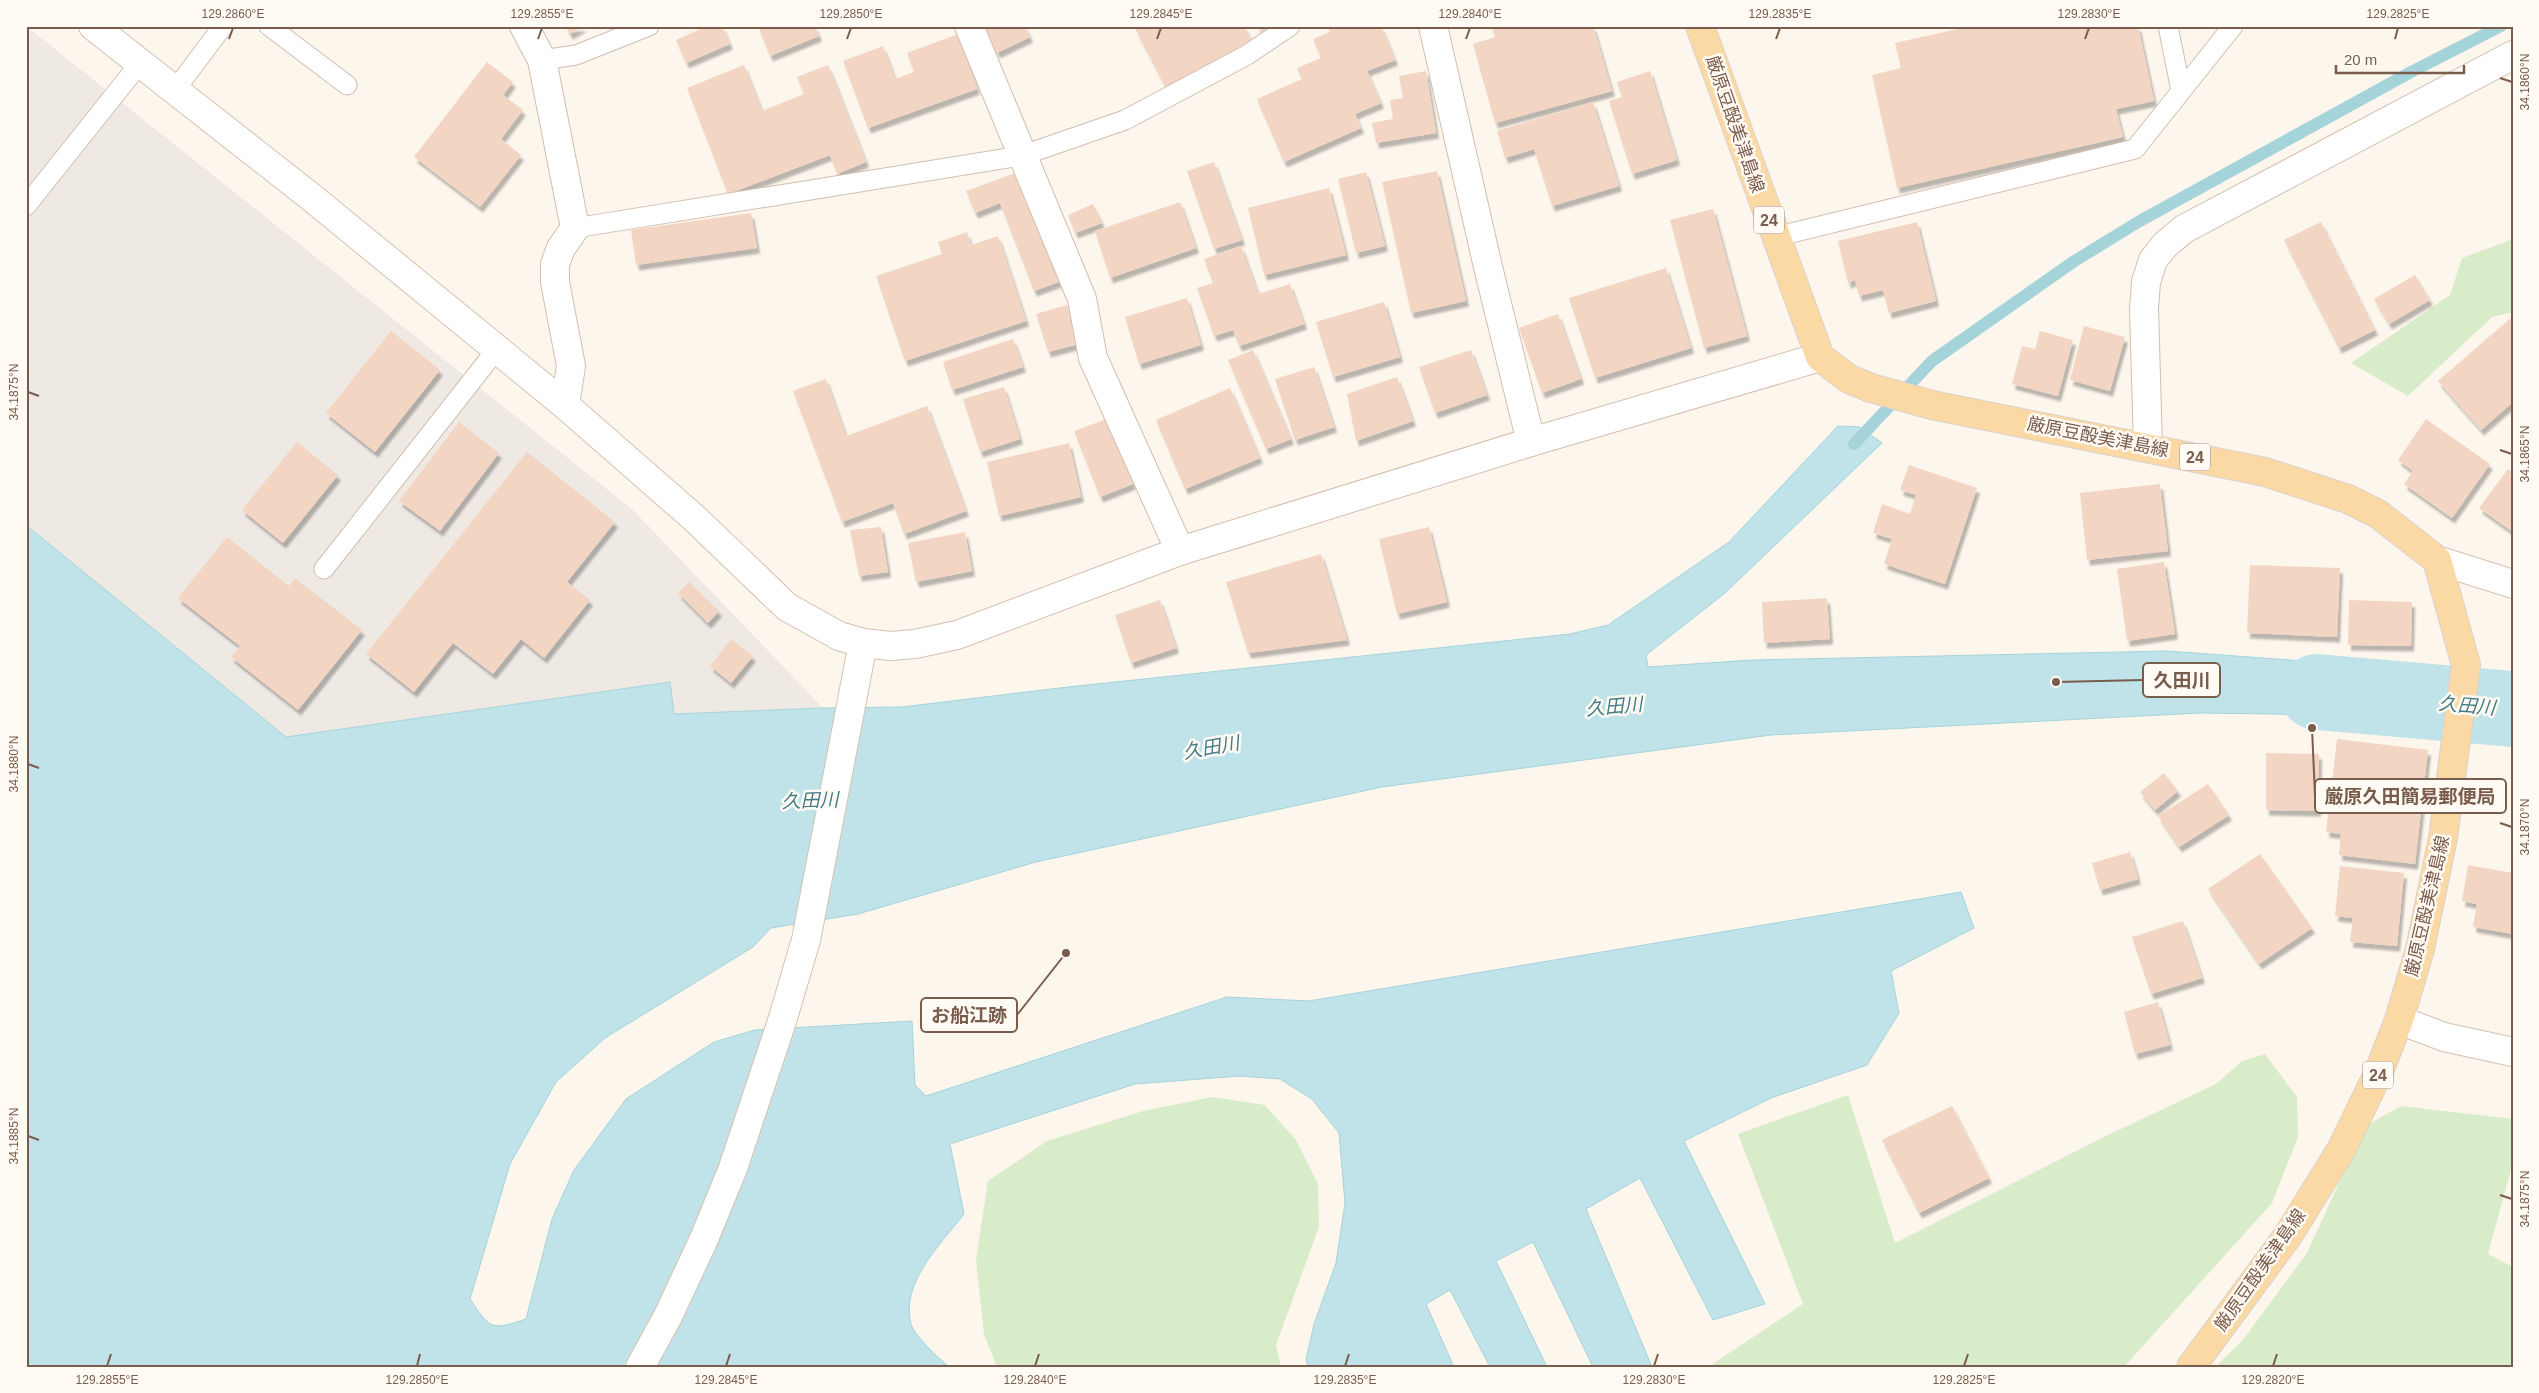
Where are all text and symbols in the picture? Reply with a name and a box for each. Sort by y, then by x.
text: 129.2860°E [202,7,264,21]
text: 129.2855°E [511,7,573,21]
text: 129.2850°E [820,7,882,21]
text: 129.2845°E [1130,7,1192,21]
text: 129.2840°E [1439,7,1501,21]
text: 129.2835°E [1749,7,1811,21]
text: 129.2830°E [2058,7,2120,21]
text: 129.2825°E [2367,7,2429,21]
scale bar [2336,42,2464,74]
text: 20 m [2344,51,2377,68]
street label: 厳原豆酘美津島線 [1702,53,1768,195]
text: 34.1860°N [2518,54,2532,110]
road number: 24 [1754,206,1784,234]
text: 34.1875°N [7,364,21,420]
street label: 厳原豆酘美津島線 [2025,413,2171,461]
text: 34.1865°N [2518,426,2532,482]
road number: 24 [2180,444,2210,471]
callout: 久田川 [2143,663,2220,697]
text: 久田川 [2153,670,2211,691]
water label: 久田川 [1585,693,1645,719]
water label: 久田川 [2438,693,2498,719]
water label: 久田川 [1181,732,1243,763]
text: 34.1880°N [7,736,21,792]
callout: 厳原久田簡易郵便局 [2315,779,2506,813]
text: 厳原久田簡易郵便局 [2324,786,2496,807]
water label: 久田川 [781,789,841,812]
text: 34.1870°N [2518,799,2532,855]
street label: 厳原豆酘美津島線 [2401,834,2453,978]
callout: お船江跡 [921,998,1017,1032]
text: お船江跡 [931,1005,1007,1026]
road number: 24 [2363,1062,2393,1088]
text: 34.1885°N [7,1108,21,1164]
text: 34.1875°N [2518,1171,2532,1227]
street label: 厳原豆酘美津島線 [2211,1205,2309,1335]
text: 129.2855°E [76,1373,138,1387]
text: 129.2850°E [386,1373,448,1387]
text: 129.2845°E [695,1373,757,1387]
text: 129.2840°E [1004,1373,1066,1387]
text: 129.2835°E [1314,1373,1376,1387]
text: 129.2830°E [1623,1373,1685,1387]
text: 129.2825°E [1933,1373,1995,1387]
text: 129.2820°E [2242,1373,2304,1387]

